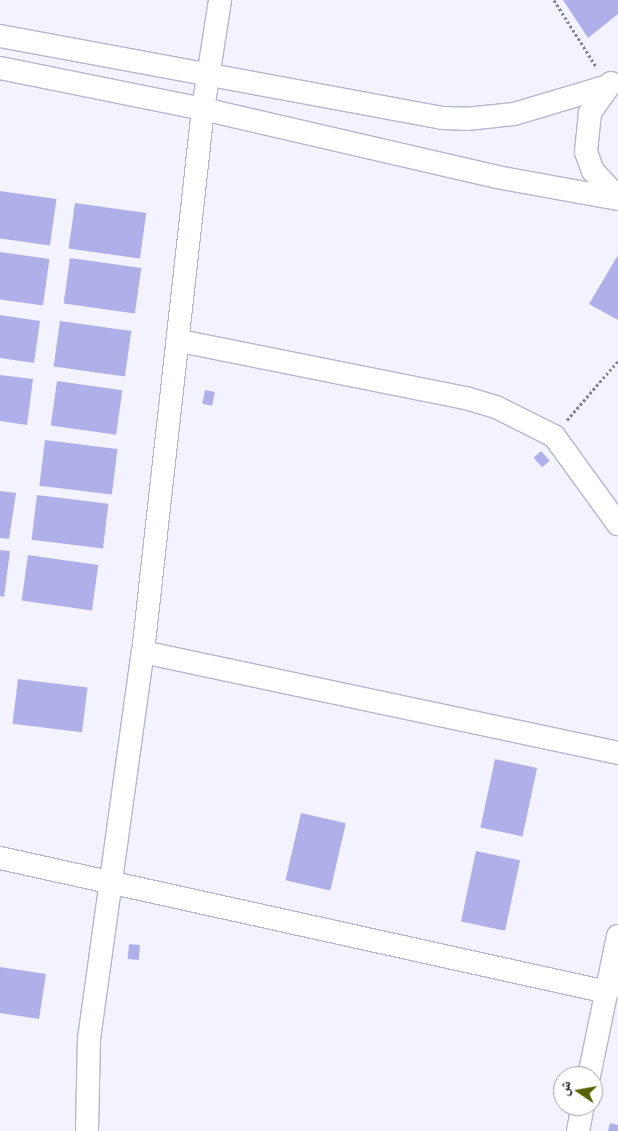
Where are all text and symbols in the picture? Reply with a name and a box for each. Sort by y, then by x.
north arrow [553,1066,603,1116]
text: ش [554,1079,575,1097]

